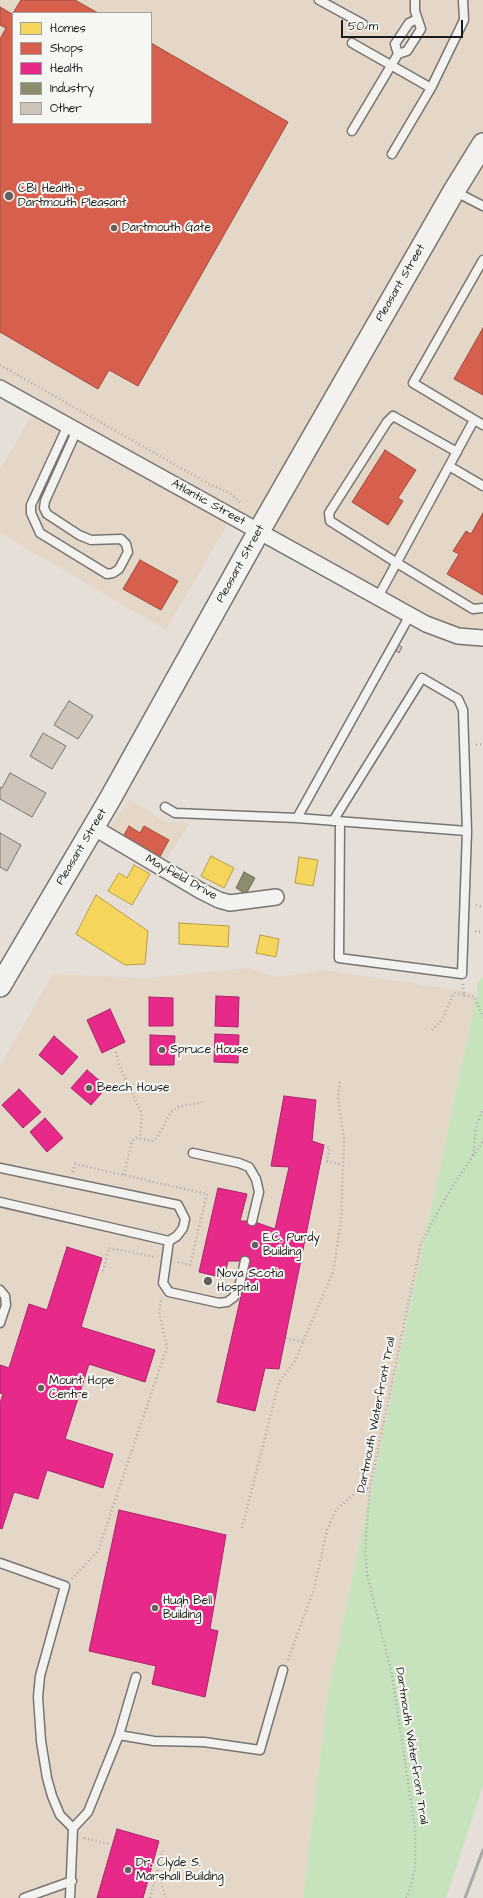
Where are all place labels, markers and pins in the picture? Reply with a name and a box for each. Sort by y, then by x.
place label: CBI Health - Dartmouth Pleasant [18,182,126,210]
marker: CBI Health - Dartmouth Pleasant [3,190,15,202]
place label: Dartmouth Gate [122,221,211,235]
marker: Dartmouth Gate [109,223,119,233]
place label: Spruce House [170,1043,249,1057]
marker: Spruce House [157,1045,167,1055]
place label: Beech House [97,1081,169,1095]
marker: Beech House [84,1083,94,1093]
place label: E.C. Purdy Building [263,1231,320,1259]
marker: E.C. Purdy Building [250,1240,260,1250]
place label: Nova Scotia Hospital [217,1267,283,1295]
marker: Nova Scotia Hospital [202,1275,214,1287]
place label: Mount Hope Centre [49,1374,115,1402]
marker: Mount Hope Centre [36,1383,46,1393]
place label: Hugh Bell Building [163,1594,212,1622]
marker: Hugh Bell Building [150,1603,160,1613]
place label: Dr. Clyde S. Marshall Building [136,1856,224,1884]
marker: Dr. Clyde S. Marshall Building [123,1865,133,1875]

